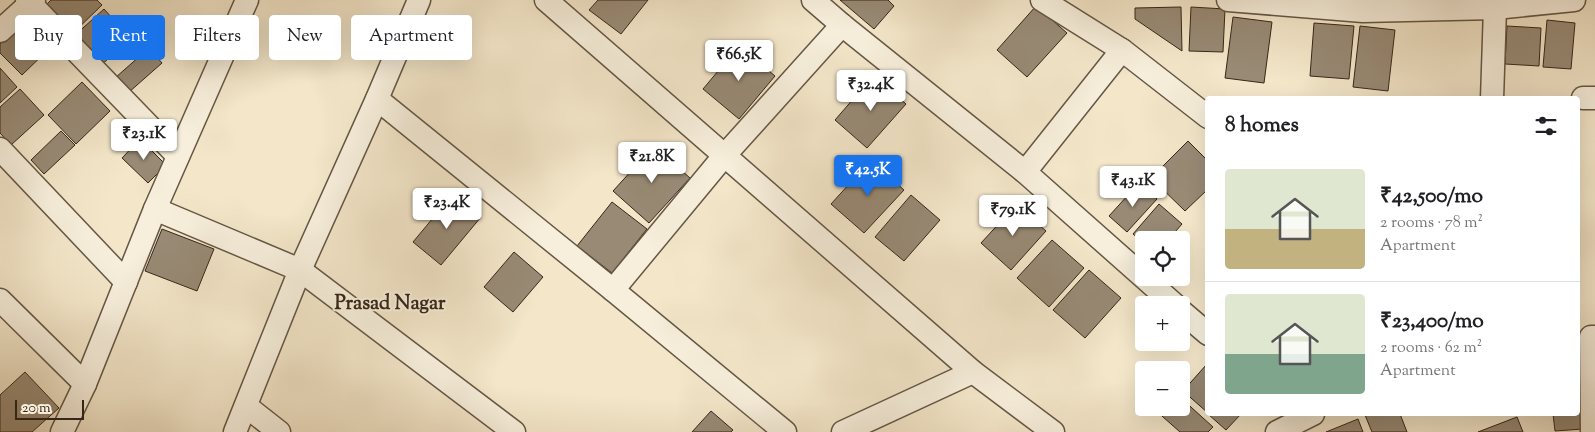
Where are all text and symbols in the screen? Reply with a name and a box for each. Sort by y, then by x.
chip: Buy [15,15,82,60]
chip: Rent [92,15,165,60]
chip: Filters [175,15,259,60]
chip: New [269,15,341,60]
chip: Apartment [351,15,472,60]
pin: ₹66.5K [698,39,780,82]
text: ₹66.5K [716,44,762,67]
pin: ₹32.4K [830,70,912,112]
text: ₹32.4K [848,74,894,97]
text: 8 homes [1225,111,1299,141]
icon: filters [1532,112,1560,140]
pin: ₹23.1K [103,119,185,161]
text: ₹23.1K [122,123,166,146]
pin: ₹21.8K [611,142,693,184]
text: ₹21.8K [629,146,675,169]
pin: ₹42.5K [827,154,909,197]
text: ₹42.5K [845,159,891,182]
pin: ₹43.1K [1092,166,1174,208]
text: ₹43.1K [1111,170,1155,193]
text: ₹42,500/mo [1380,182,1483,212]
pin: ₹23.4K [406,188,488,230]
icon: home [1265,189,1325,249]
text: ₹23.4K [424,192,470,215]
pin: ₹79.1K [972,194,1054,237]
text: ₹79.1K [990,199,1036,222]
text: 2 rooms · 78 m² [1380,212,1483,235]
map controls [1135,231,1190,416]
button: locate [1135,231,1190,286]
text: Apartment [1380,235,1456,258]
district label: Prasad Nagar [334,290,446,319]
button: + [1135,296,1190,351]
text: ₹23,400/mo [1380,307,1484,337]
icon: home [1265,314,1325,374]
text: 2 rooms · 62 m² [1380,337,1482,360]
text: Apartment [1380,360,1456,383]
button: − [1135,361,1190,416]
scale bar [15,397,84,420]
text: 20 m [22,399,51,419]

